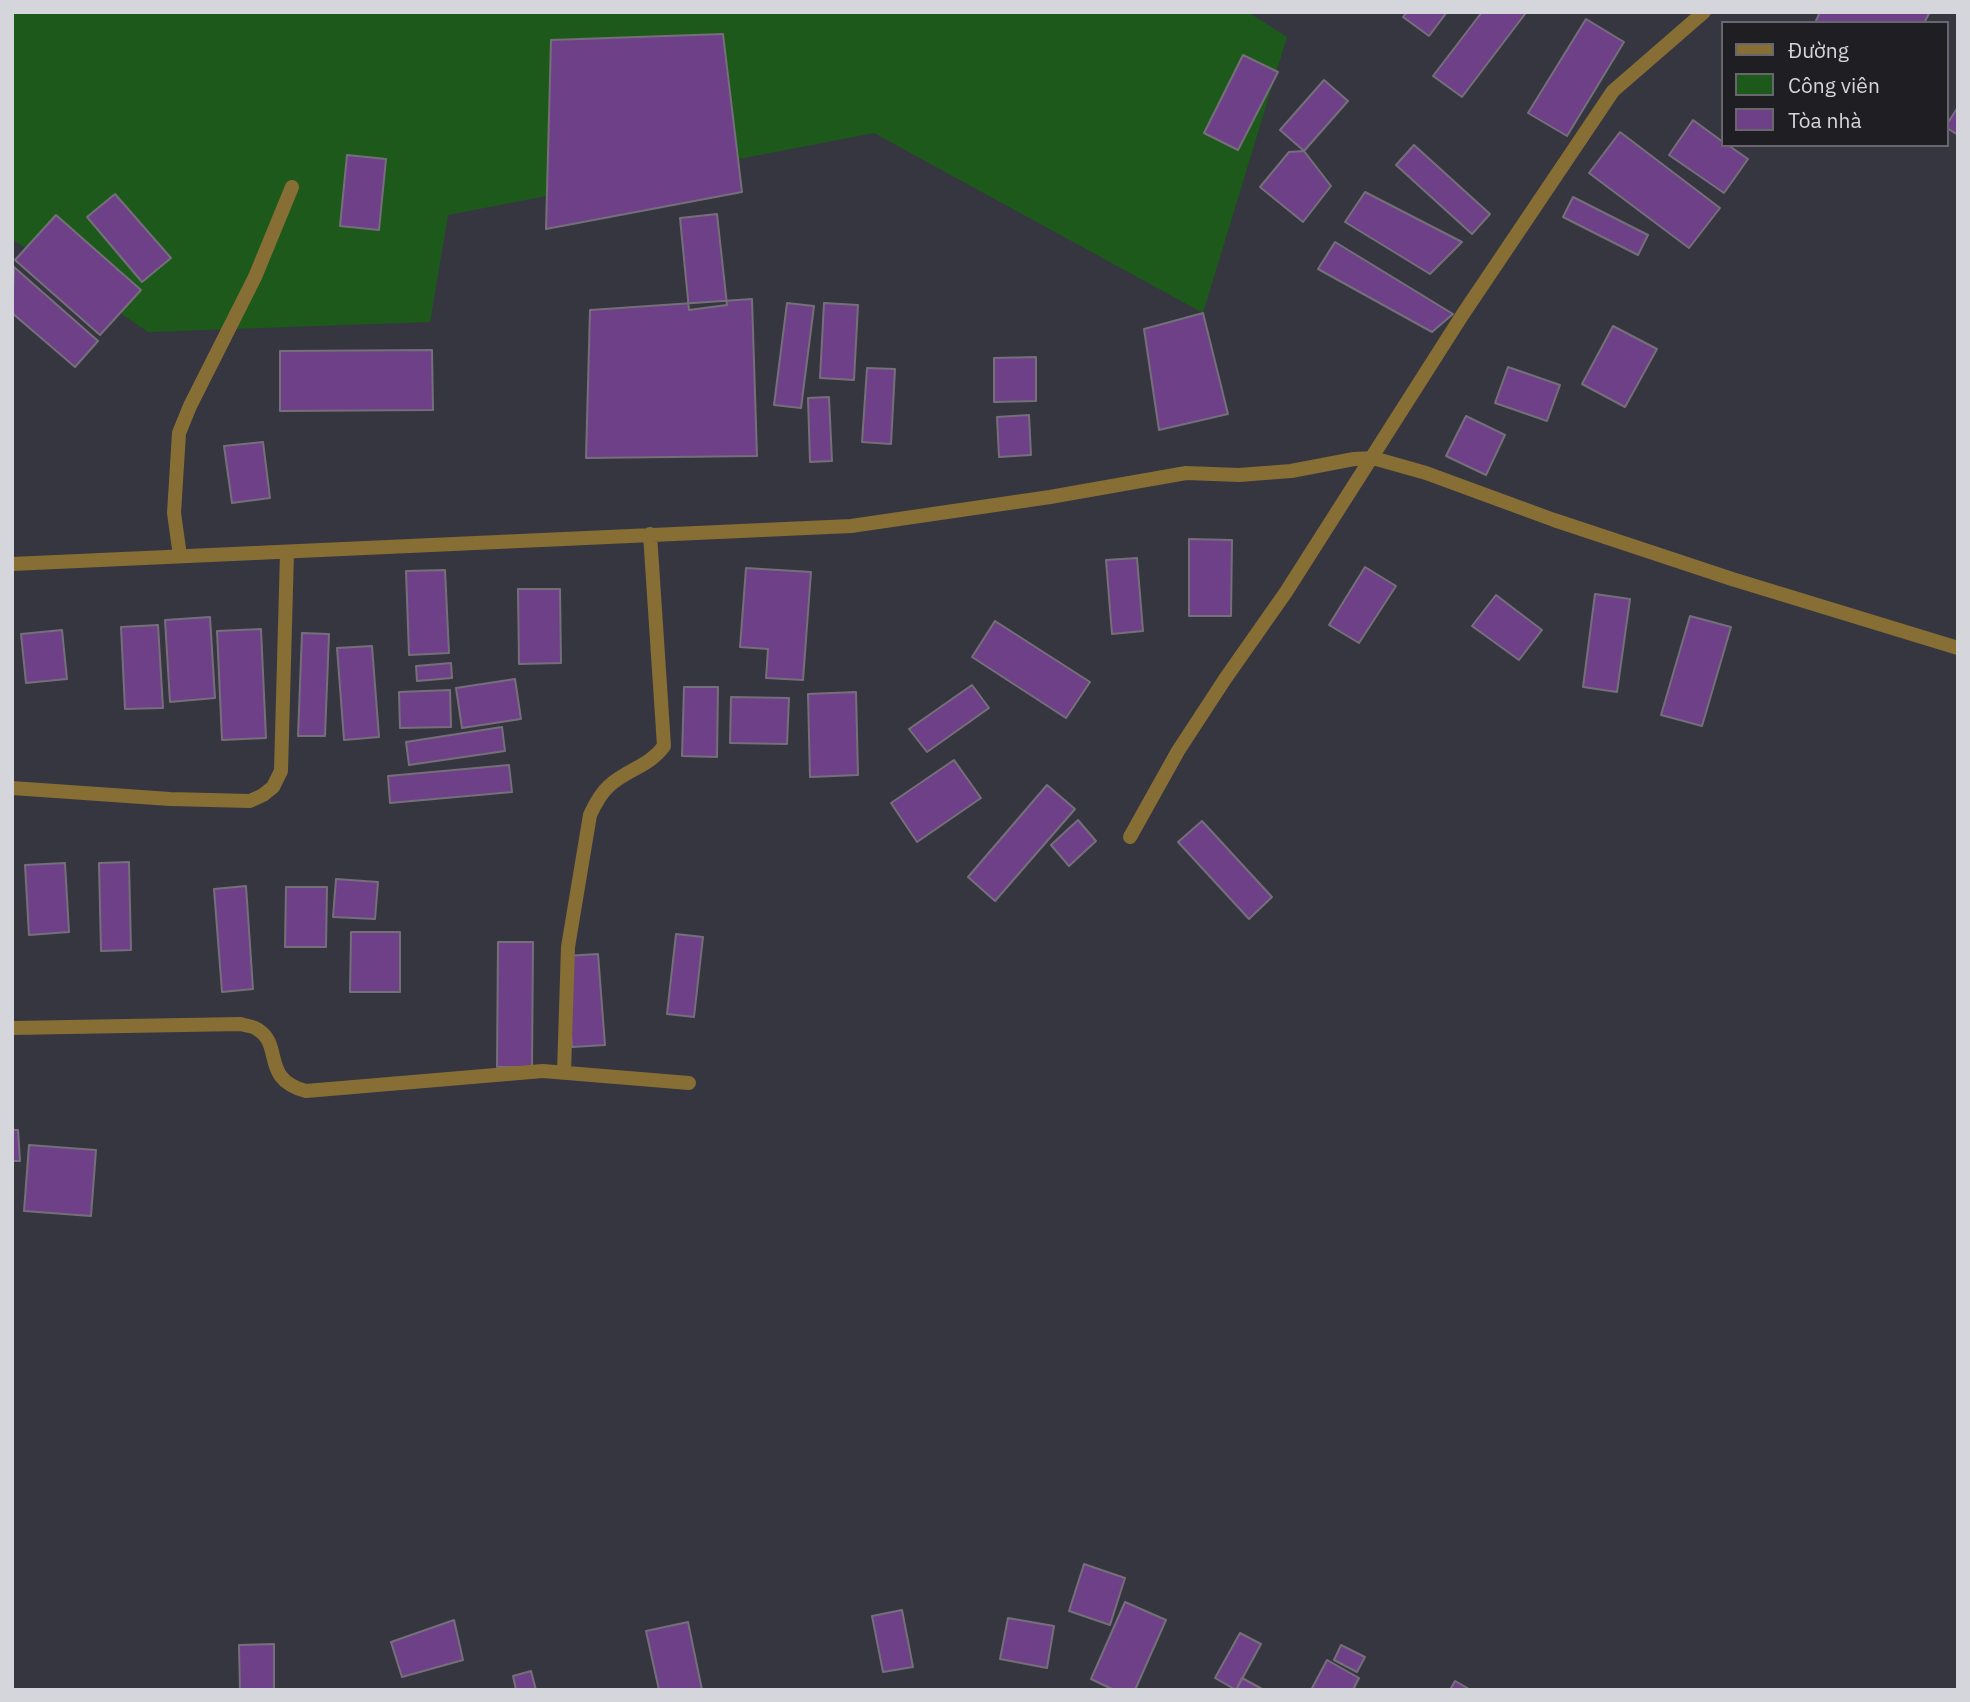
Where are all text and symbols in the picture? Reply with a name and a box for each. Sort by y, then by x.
legend [1722,21,1949,147]
text: Đường [1788,36,1849,64]
text: Công viên [1788,71,1880,99]
text: Tòa nhà [1788,106,1862,134]

